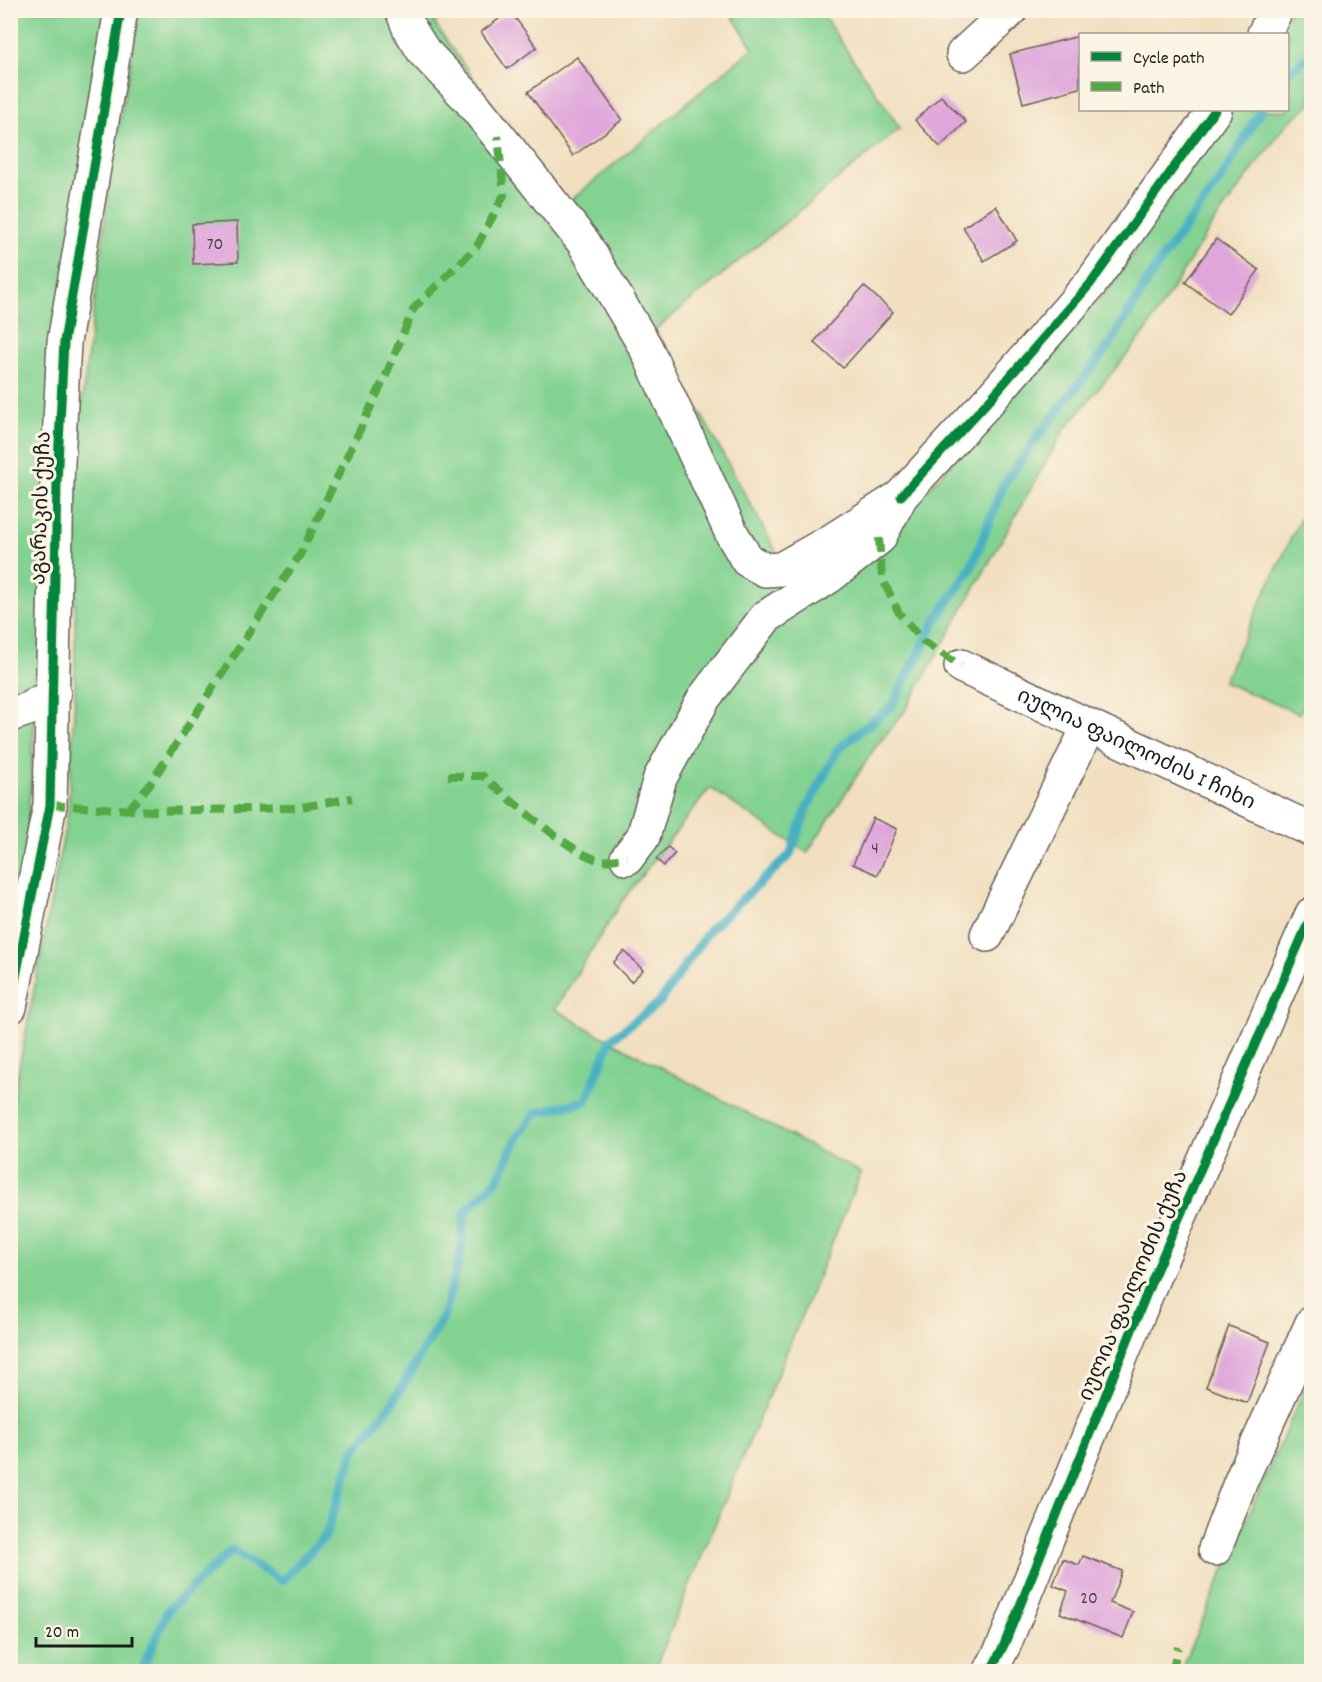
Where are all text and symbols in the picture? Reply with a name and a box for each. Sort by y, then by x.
legend [1079,33,1289,111]
text: Cycle path [1133,47,1204,72]
text: Path [1133,77,1165,102]
house number: 70 [207,233,223,258]
street label: აგარაკის ქუჩა [25,431,61,585]
street label: იულია ფაილოძის I ჩიხი [1011,682,1260,819]
house number: 4 [871,837,879,862]
street label: იულია ფაილოძის ქუჩა [1072,1166,1197,1406]
house number: 20 [1080,1587,1098,1612]
scale bar [36,1610,132,1648]
text: 20 m [45,1621,79,1646]

